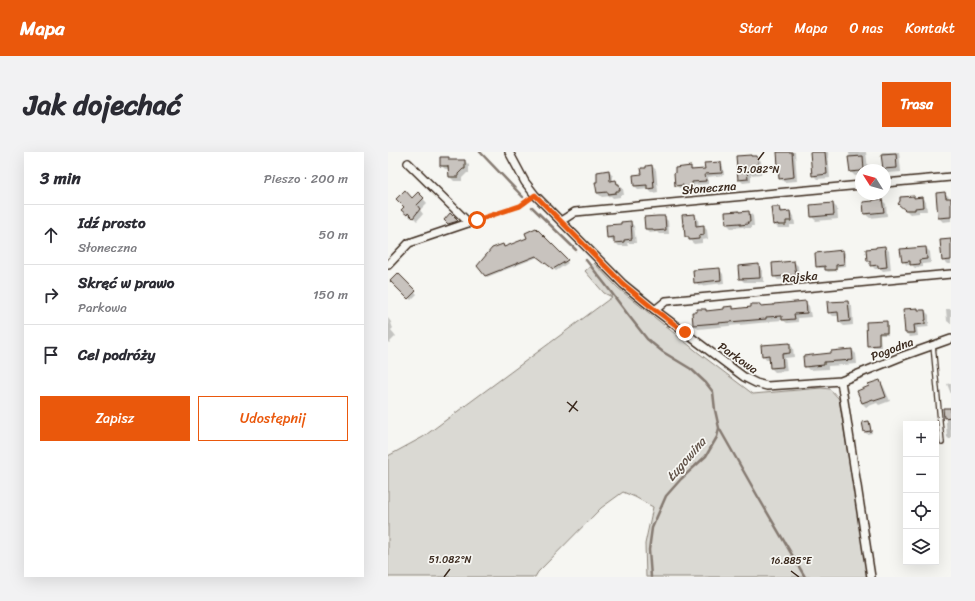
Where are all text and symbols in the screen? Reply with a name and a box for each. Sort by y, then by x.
text: Mapa [20,12,65,45]
text: Start [739,16,773,41]
text: Mapa [795,16,827,41]
text: O nas [849,16,883,41]
text: Kontakt [905,16,955,41]
text: Jak dojechać [24,80,181,129]
button: Trasa [882,82,951,127]
text: 51.082°N [737,161,779,179]
text: 3 min [40,163,81,193]
north arrow [855,164,891,200]
text: Pieszo · 200 m [264,167,348,190]
street label: Słoneczna [681,175,737,201]
text: Idź prosto [78,210,146,236]
route start [468,211,486,229]
text: 50 m [318,223,348,246]
icon: ahead [40,224,62,246]
text: Słoneczna [78,236,137,259]
street label: Rajska [782,264,819,289]
text: Skręć w prawo [78,270,174,296]
text: 150 m [313,283,348,306]
icon: right [40,284,62,306]
text: Parkowa [78,296,127,319]
route end [676,323,694,341]
street label: Pogodna [867,331,917,367]
street label: Parkowa [713,336,763,380]
text: Cel podróży [78,342,155,368]
icon: arrive [40,344,62,366]
button: Zapisz [40,396,190,441]
button: Udostępnij [198,396,348,441]
map controls [903,421,939,565]
button: + [903,421,939,457]
water label: Ługowina [660,431,713,486]
button: − [903,457,939,493]
button: locate [903,493,939,529]
button: layers [903,529,939,565]
text: 51.082°N [429,551,471,569]
text: 16.885°E [771,552,813,570]

